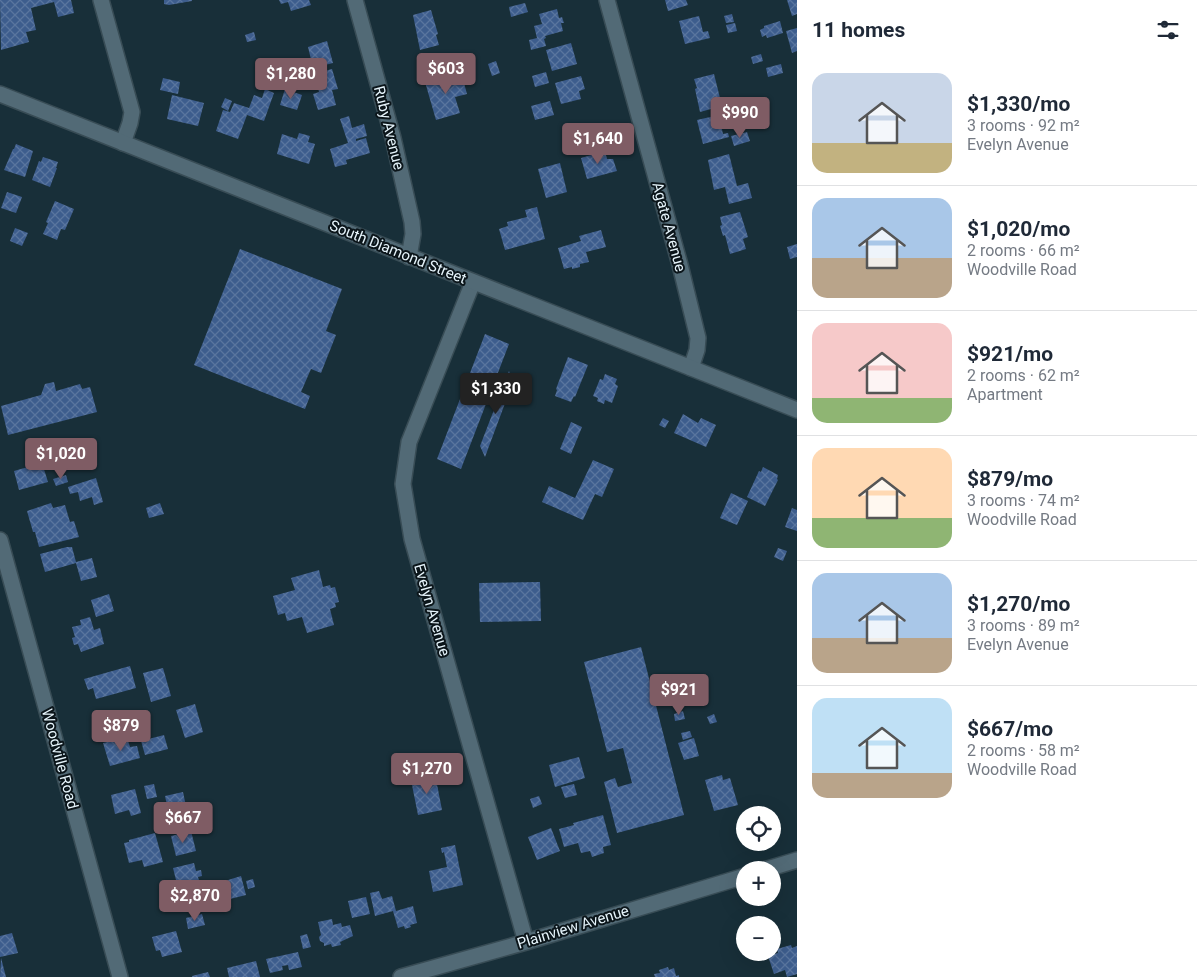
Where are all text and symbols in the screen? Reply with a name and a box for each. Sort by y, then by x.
icon: filters [1154,16,1182,44]
text: 11 homes [812,18,905,42]
pin: $603 [416,52,476,95]
pin: $1,280 [250,58,332,100]
text: $603 [428,59,464,78]
text: $1,280 [266,64,316,83]
street label: Ruby Avenue [370,84,408,172]
text: $1,330/mo [967,92,1070,116]
icon: home [852,93,912,153]
pin: $990 [710,96,770,139]
text: $990 [722,103,758,122]
text: 3 rooms · 92 m² [967,116,1080,135]
pin: $1,640 [557,122,639,165]
text: $1,640 [573,129,623,148]
text: Evelyn Avenue [967,135,1069,154]
street label: Agate Avenue [648,180,690,274]
street label: South Diamond Street [327,216,469,288]
text: $1,020/mo [967,217,1070,241]
icon: home [852,218,912,278]
text: 2 rooms · 66 m² [967,241,1080,260]
text: Woodville Road [967,260,1077,279]
text: $921/mo [967,342,1053,366]
icon: home [852,343,912,403]
text: 2 rooms · 62 m² [967,366,1080,385]
pin: $1,330 [455,372,537,415]
text: $1,330 [471,379,521,398]
text: Apartment [967,385,1043,404]
pin: $1,020 [20,438,102,480]
text: $1,020 [36,444,86,463]
text: $879/mo [967,467,1053,491]
icon: home [852,468,912,528]
text: 3 rooms · 74 m² [967,491,1080,510]
text: Woodville Road [967,510,1077,529]
street label: Evelyn Avenue [410,562,454,658]
text: $1,270/mo [967,592,1070,616]
icon: home [852,593,912,653]
text: 3 rooms · 89 m² [967,616,1080,635]
text: Evelyn Avenue [967,635,1069,654]
pin: $921 [649,674,709,716]
text: $921 [661,680,697,699]
street label: Woodville Road [38,707,82,811]
pin: $879 [91,710,151,752]
text: $879 [103,716,139,735]
text: $667/mo [967,717,1053,741]
icon: home [852,718,912,778]
text: 2 rooms · 58 m² [967,741,1080,760]
pin: $1,270 [386,752,468,795]
text: $1,270 [402,759,452,778]
text: Woodville Road [967,760,1077,779]
pin: $667 [153,802,213,844]
map controls [736,806,781,961]
button: locate [736,806,781,851]
text: $667 [165,808,201,827]
button: + [736,861,781,906]
pin: $2,870 [154,880,236,922]
text: $2,870 [170,886,220,905]
street label: Plainview Avenue [515,901,631,953]
button: − [736,916,781,961]

